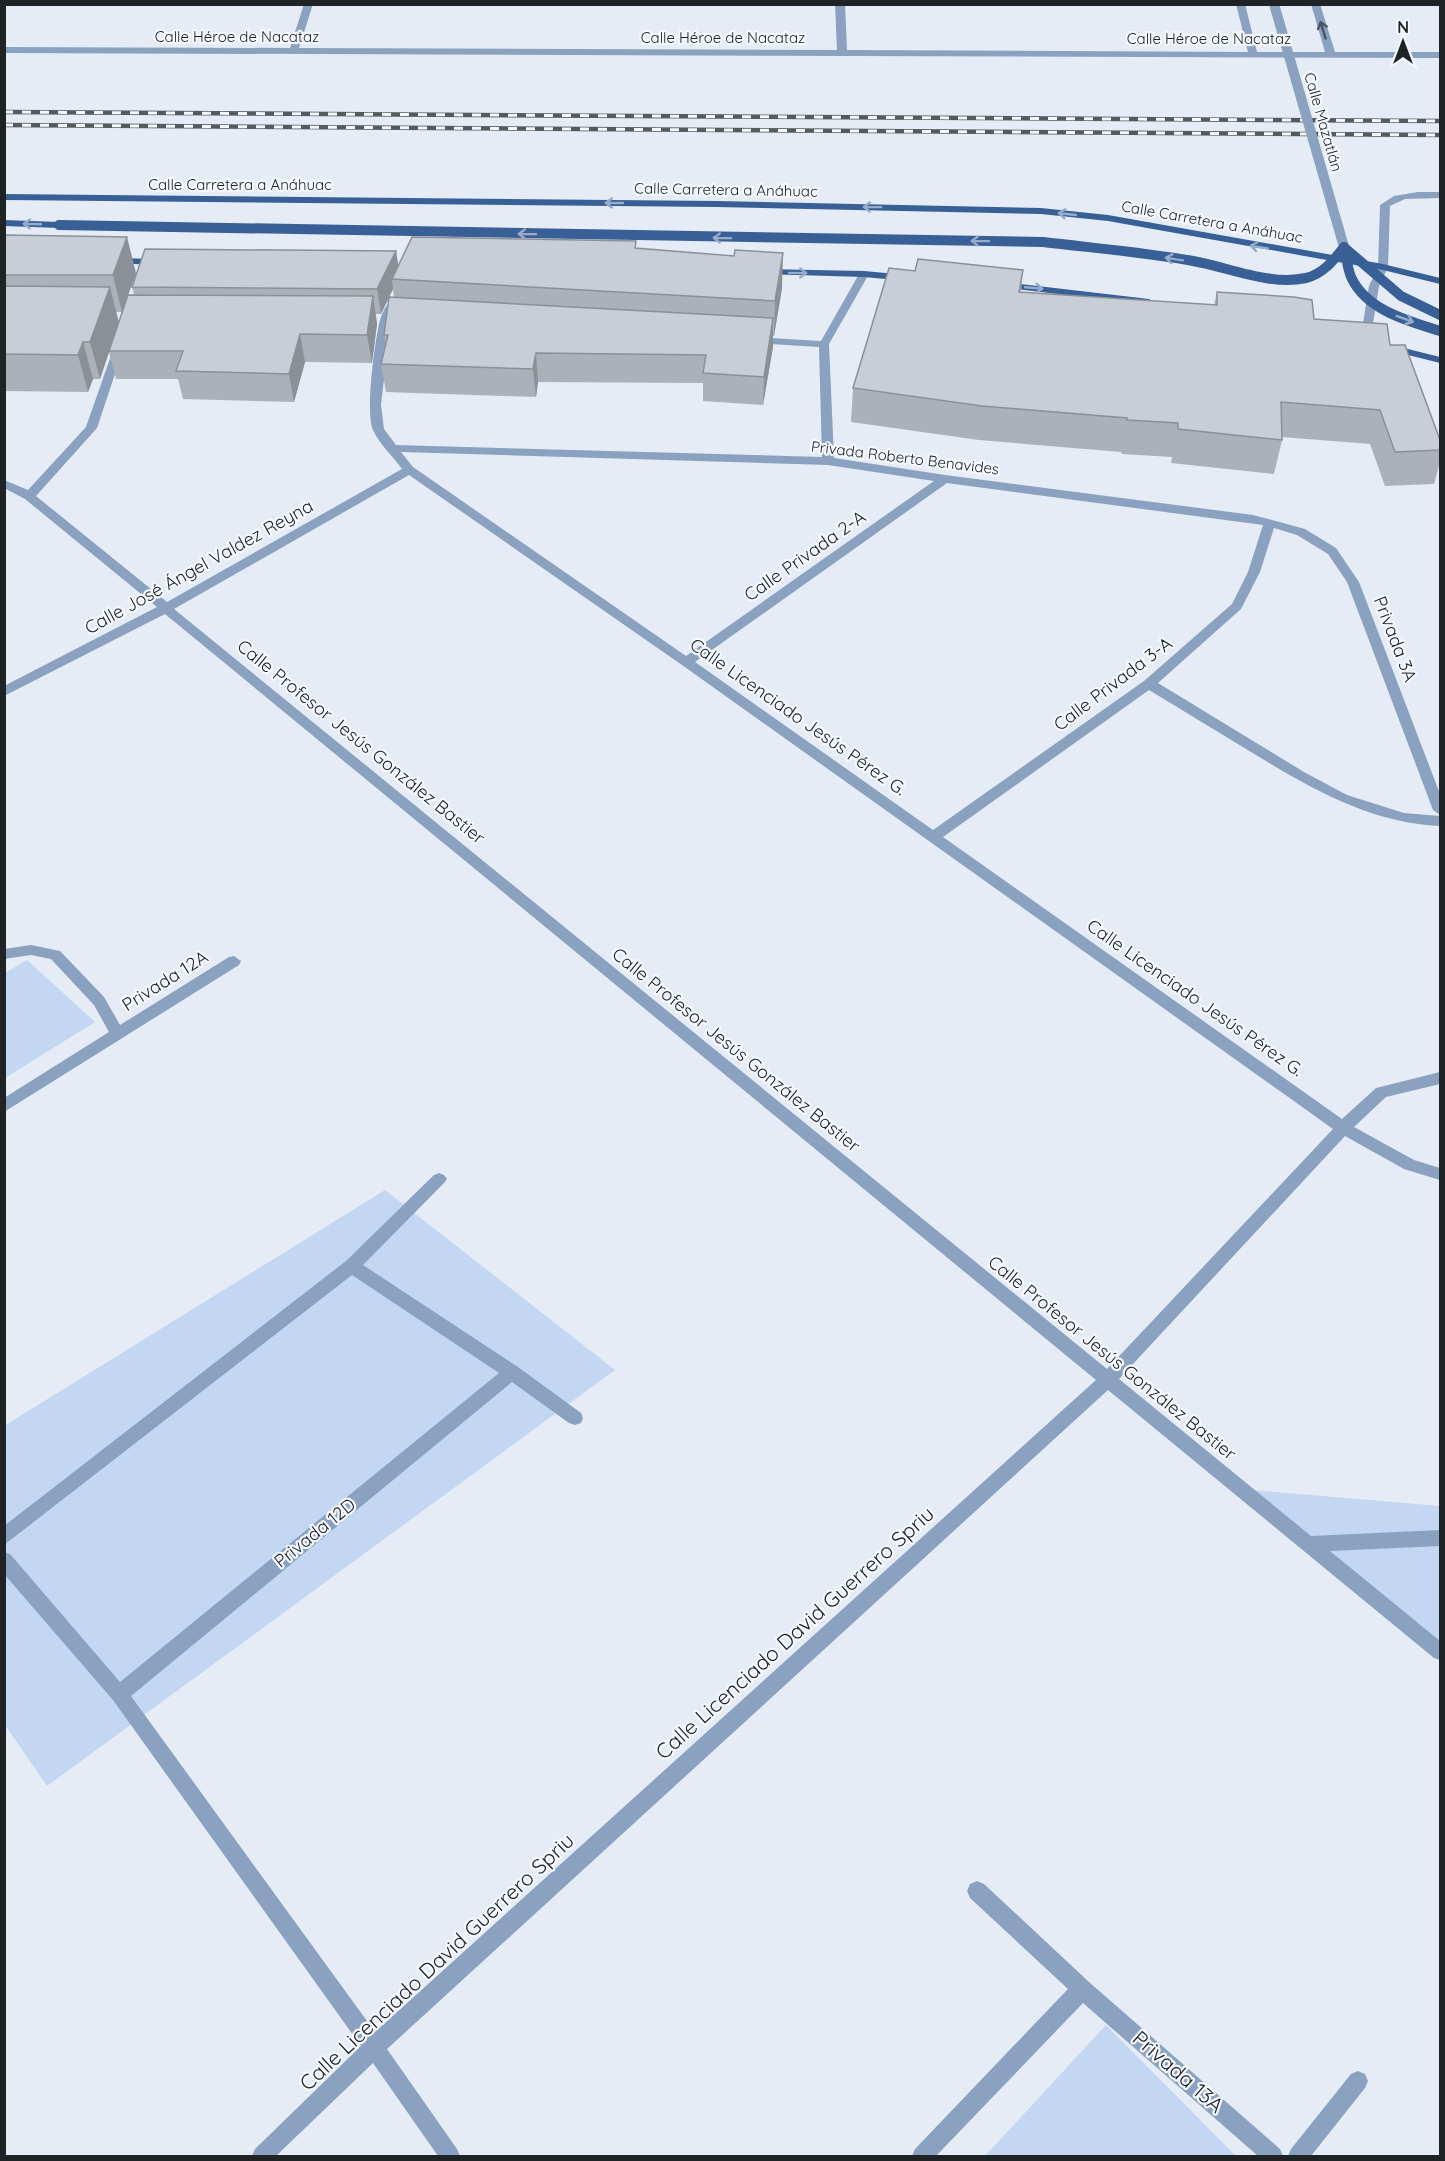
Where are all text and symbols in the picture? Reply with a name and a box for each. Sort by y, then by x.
north arrow [1373,12,1433,72]
text: N [1397,17,1409,37]
one-way arrow [1317,21,1328,40]
street label: Calle Héroe de Nacataz [155,27,319,46]
street label: Calle Héroe de Nacataz [641,28,805,47]
street label: Calle Héroe de Nacataz [1127,29,1291,48]
street label: Calle Mazatlán [1300,70,1347,174]
street label: Calle Carretera a Anáhuac [148,175,332,194]
street label: Calle Carretera a Anáhuac [634,178,818,201]
street label: Calle Carretera a Anáhuac [1120,196,1304,247]
one-way arrow [605,197,625,209]
one-way arrow [863,202,883,213]
one-way arrow [1058,208,1078,219]
one-way arrow [22,219,42,230]
one-way arrow [517,229,537,240]
one-way arrow [712,232,732,244]
one-way arrow [970,235,990,247]
one-way arrow [1250,241,1270,252]
one-way arrow [1164,253,1184,264]
one-way arrow [787,267,807,279]
one-way arrow [1024,283,1044,294]
one-way arrow [1395,315,1414,326]
street label: Privada Roberto Benavides [810,437,1000,478]
street label: Calle José Ángel Valdez Reyna [81,494,317,639]
street label: Calle Privada 2-A [739,505,870,606]
street label: Privada 3A [1369,593,1422,685]
street label: Calle Privada 3-A [1049,631,1177,736]
street label: Calle Licenciado Jesús Pérez G. [686,633,911,800]
street label: Calle Profesor Jesús González Bastier [233,634,490,849]
street label: Calle Licenciado Jesús Pérez G. [1083,914,1308,1081]
street label: Calle Profesor Jesús González Bastier [608,942,865,1157]
street label: Privada 12A [118,945,212,1016]
street label: Calle Profesor Jesús González Bastier [984,1250,1241,1465]
street label: Privada 12D [269,1493,360,1572]
street label: Calle Licenciado David Guerrero Spriu [650,1500,939,1764]
street label: Calle Licenciado David Guerrero Spriu [294,1827,579,2096]
street label: Privada 13A [1128,2025,1230,2118]

